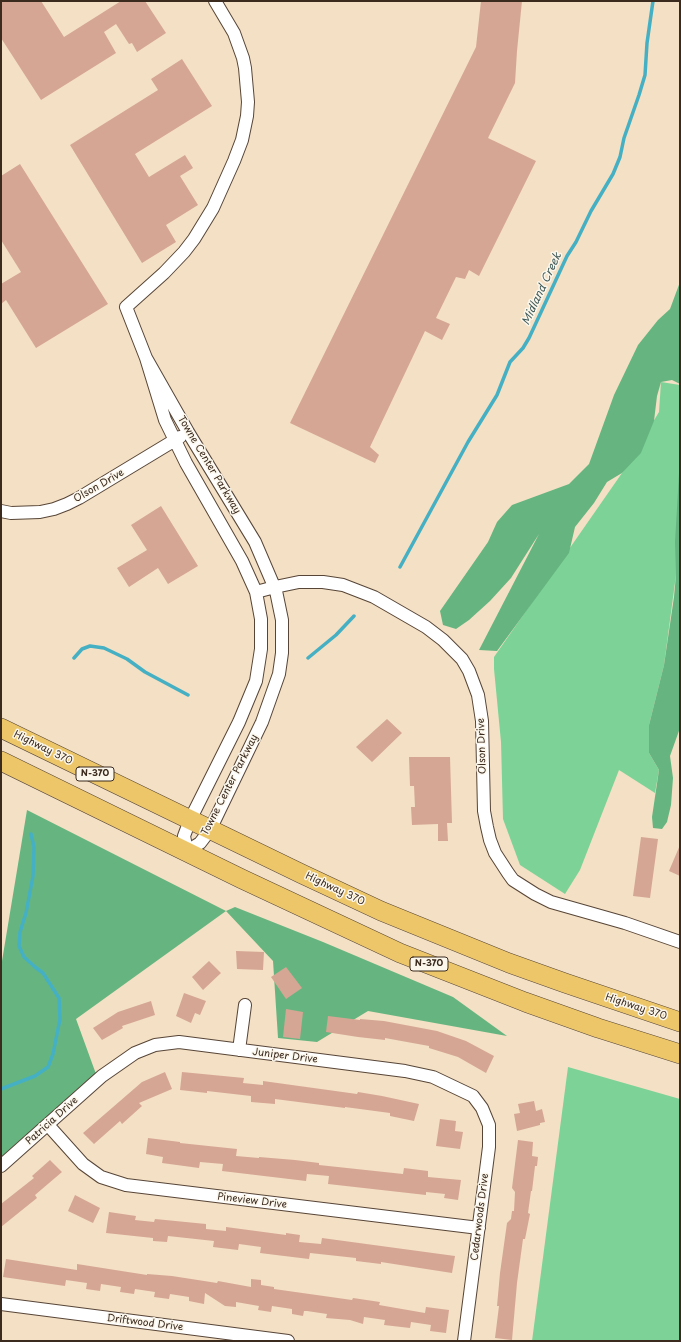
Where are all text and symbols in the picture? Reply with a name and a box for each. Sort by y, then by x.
water label: Midland Creek [519,251,565,327]
street label: Towne Center Parkway [175,414,243,516]
street label: Olson Drive [72,467,126,505]
street label: Olson Drive [475,718,489,774]
street label: Highway 370 [12,729,74,767]
street label: Towne Center Parkway [199,733,261,837]
road number: N-370 [76,767,114,781]
street label: Highway 370 [303,870,367,908]
road number: N-370 [410,957,448,971]
street label: Highway 370 [604,991,668,1023]
street label: Juniper Drive [252,1046,318,1066]
street label: Patricia Drive [23,1094,81,1148]
street label: Cedarwoods Drive [469,1173,491,1261]
street label: Pineview Drive [217,1191,287,1211]
street label: Driftwood Drive [106,1312,184,1334]

